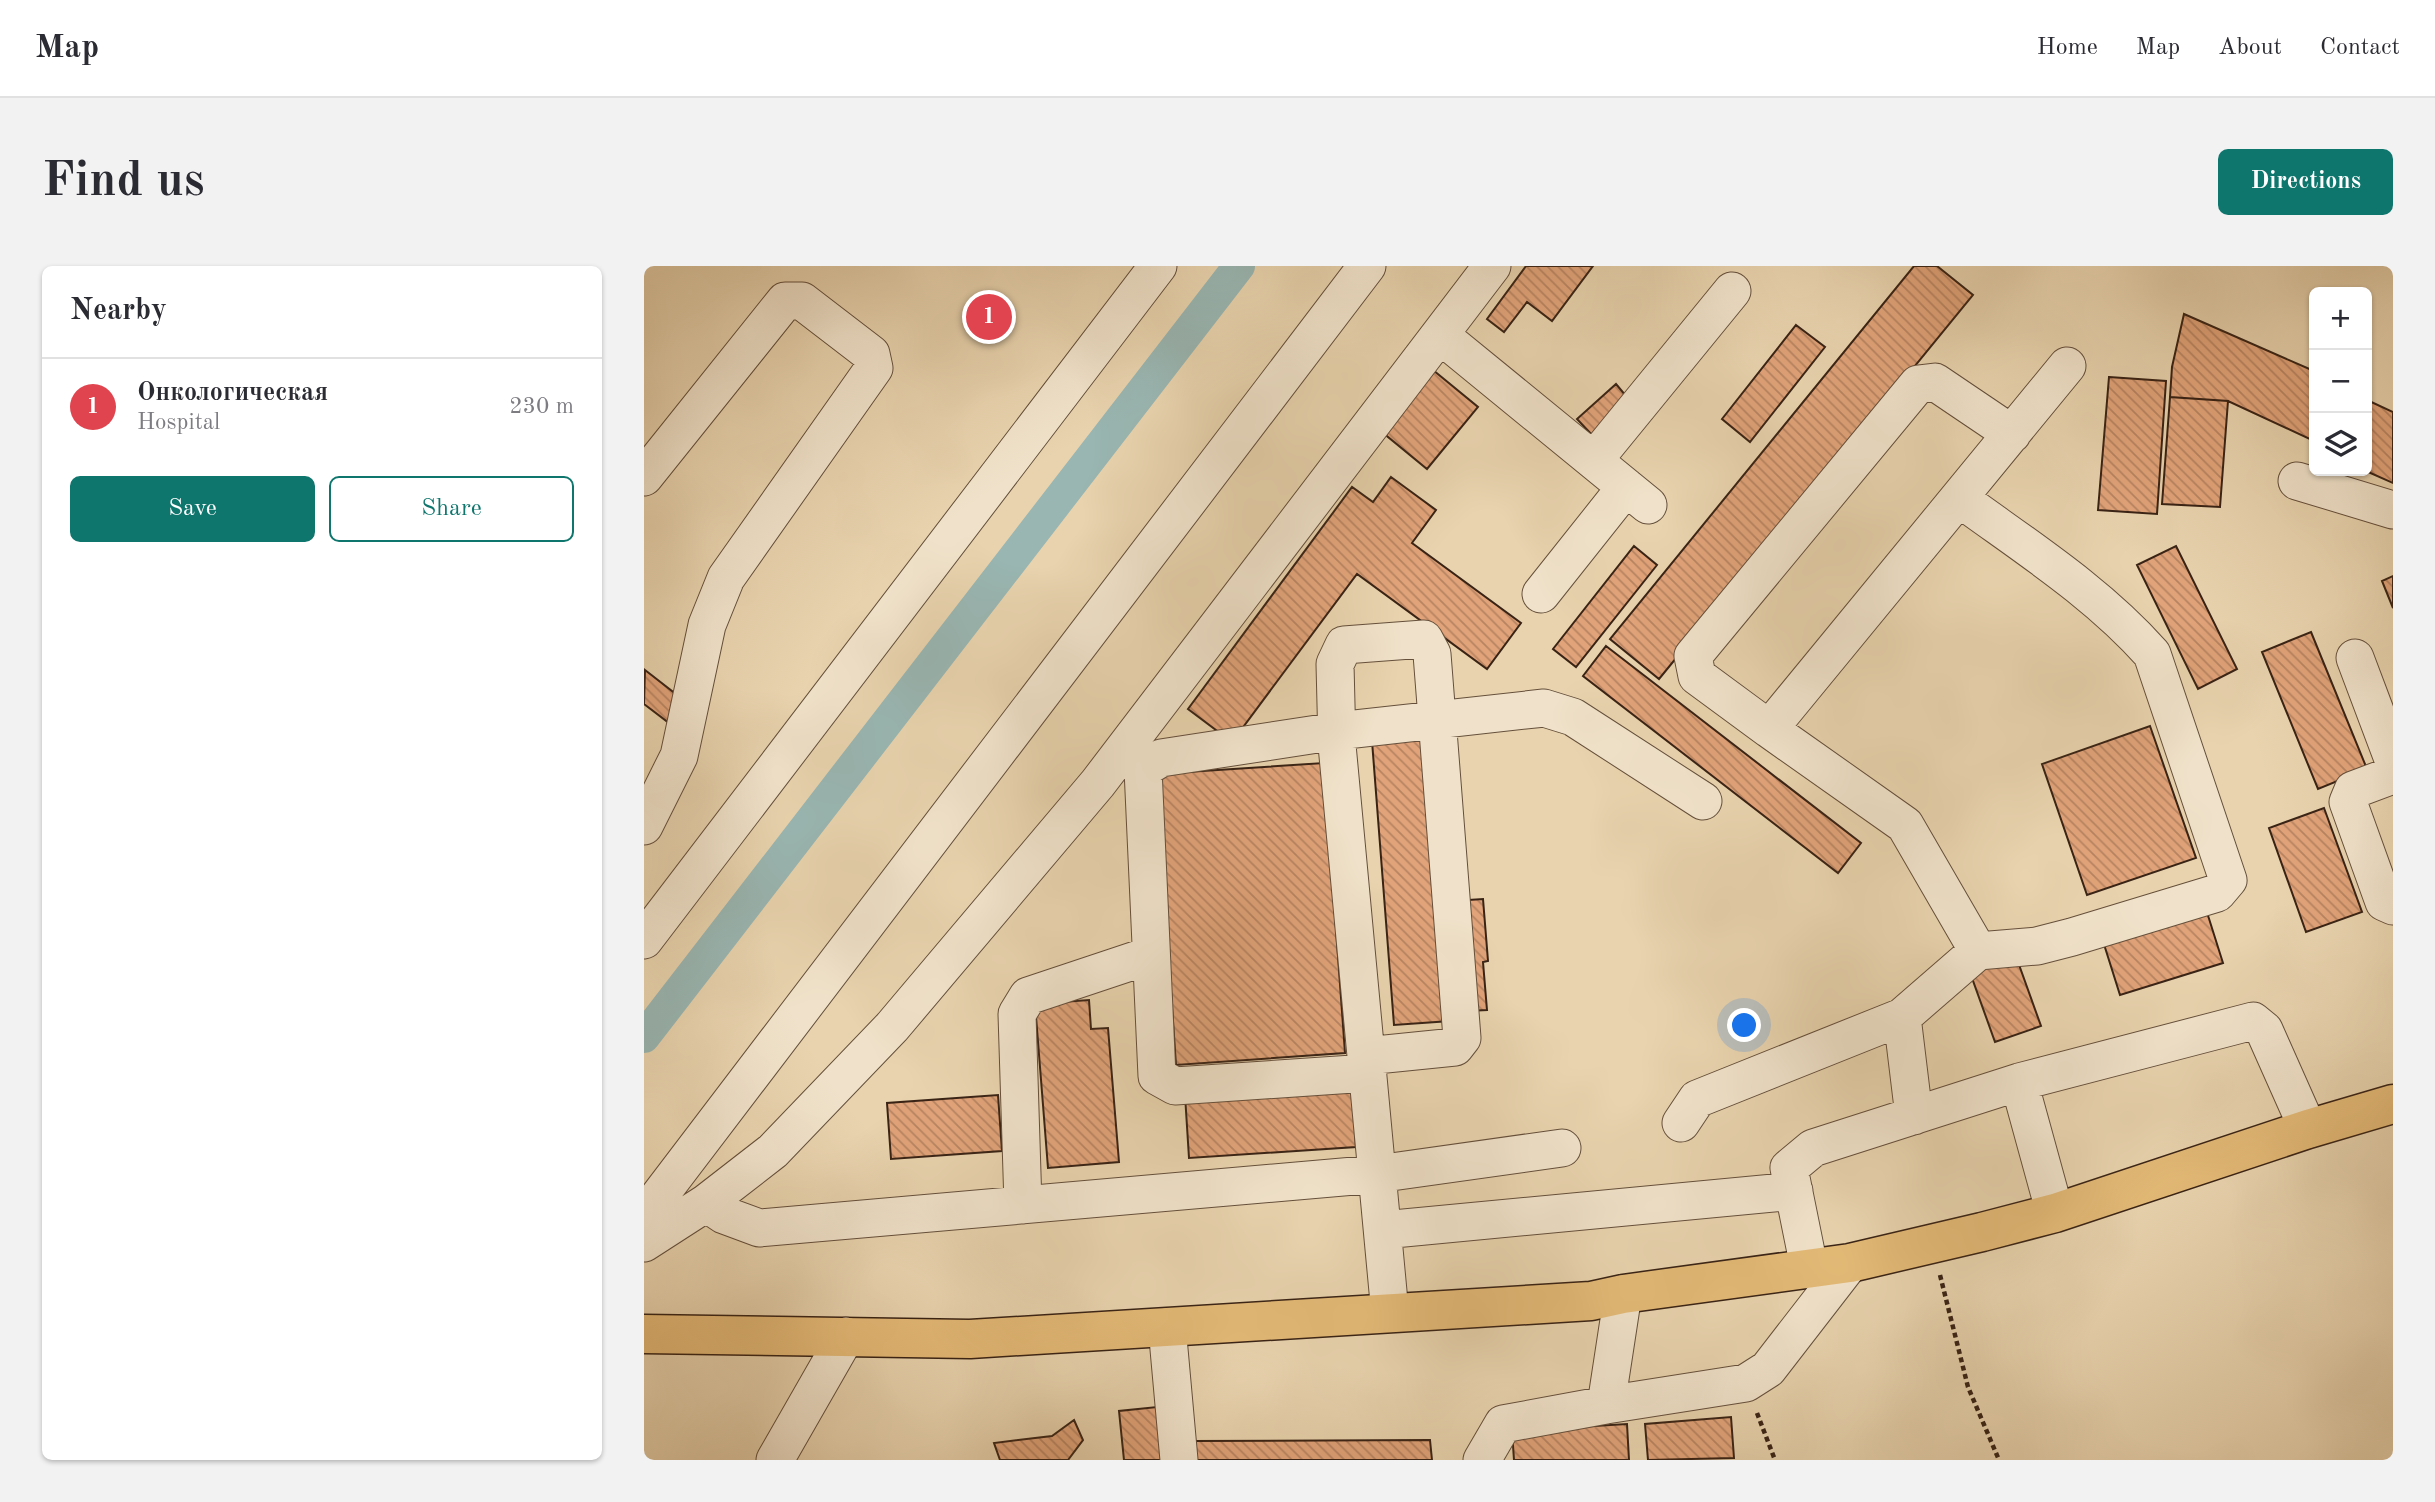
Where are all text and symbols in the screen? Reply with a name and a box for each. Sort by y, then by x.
text: Map [35,32,99,65]
text: Home [2037,36,2098,60]
text: Map [2136,36,2180,60]
text: About [2218,36,2282,60]
text: Contact [2320,36,2400,60]
button: Directions [2218,149,2393,215]
text: Find us [42,158,205,207]
map controls [2309,287,2372,476]
button: + [2309,287,2372,350]
pin: 1 [966,291,1012,343]
text: Nearby [70,296,167,326]
button: − [2309,350,2372,413]
text: Онкологическая [137,380,328,406]
text: 1 [86,395,100,418]
text: 230 m [509,395,574,418]
text: Hospital [137,411,220,434]
button: layers [2309,413,2372,476]
button: Save [70,476,315,542]
button: Share [329,476,574,542]
your location [1727,1008,1761,1042]

